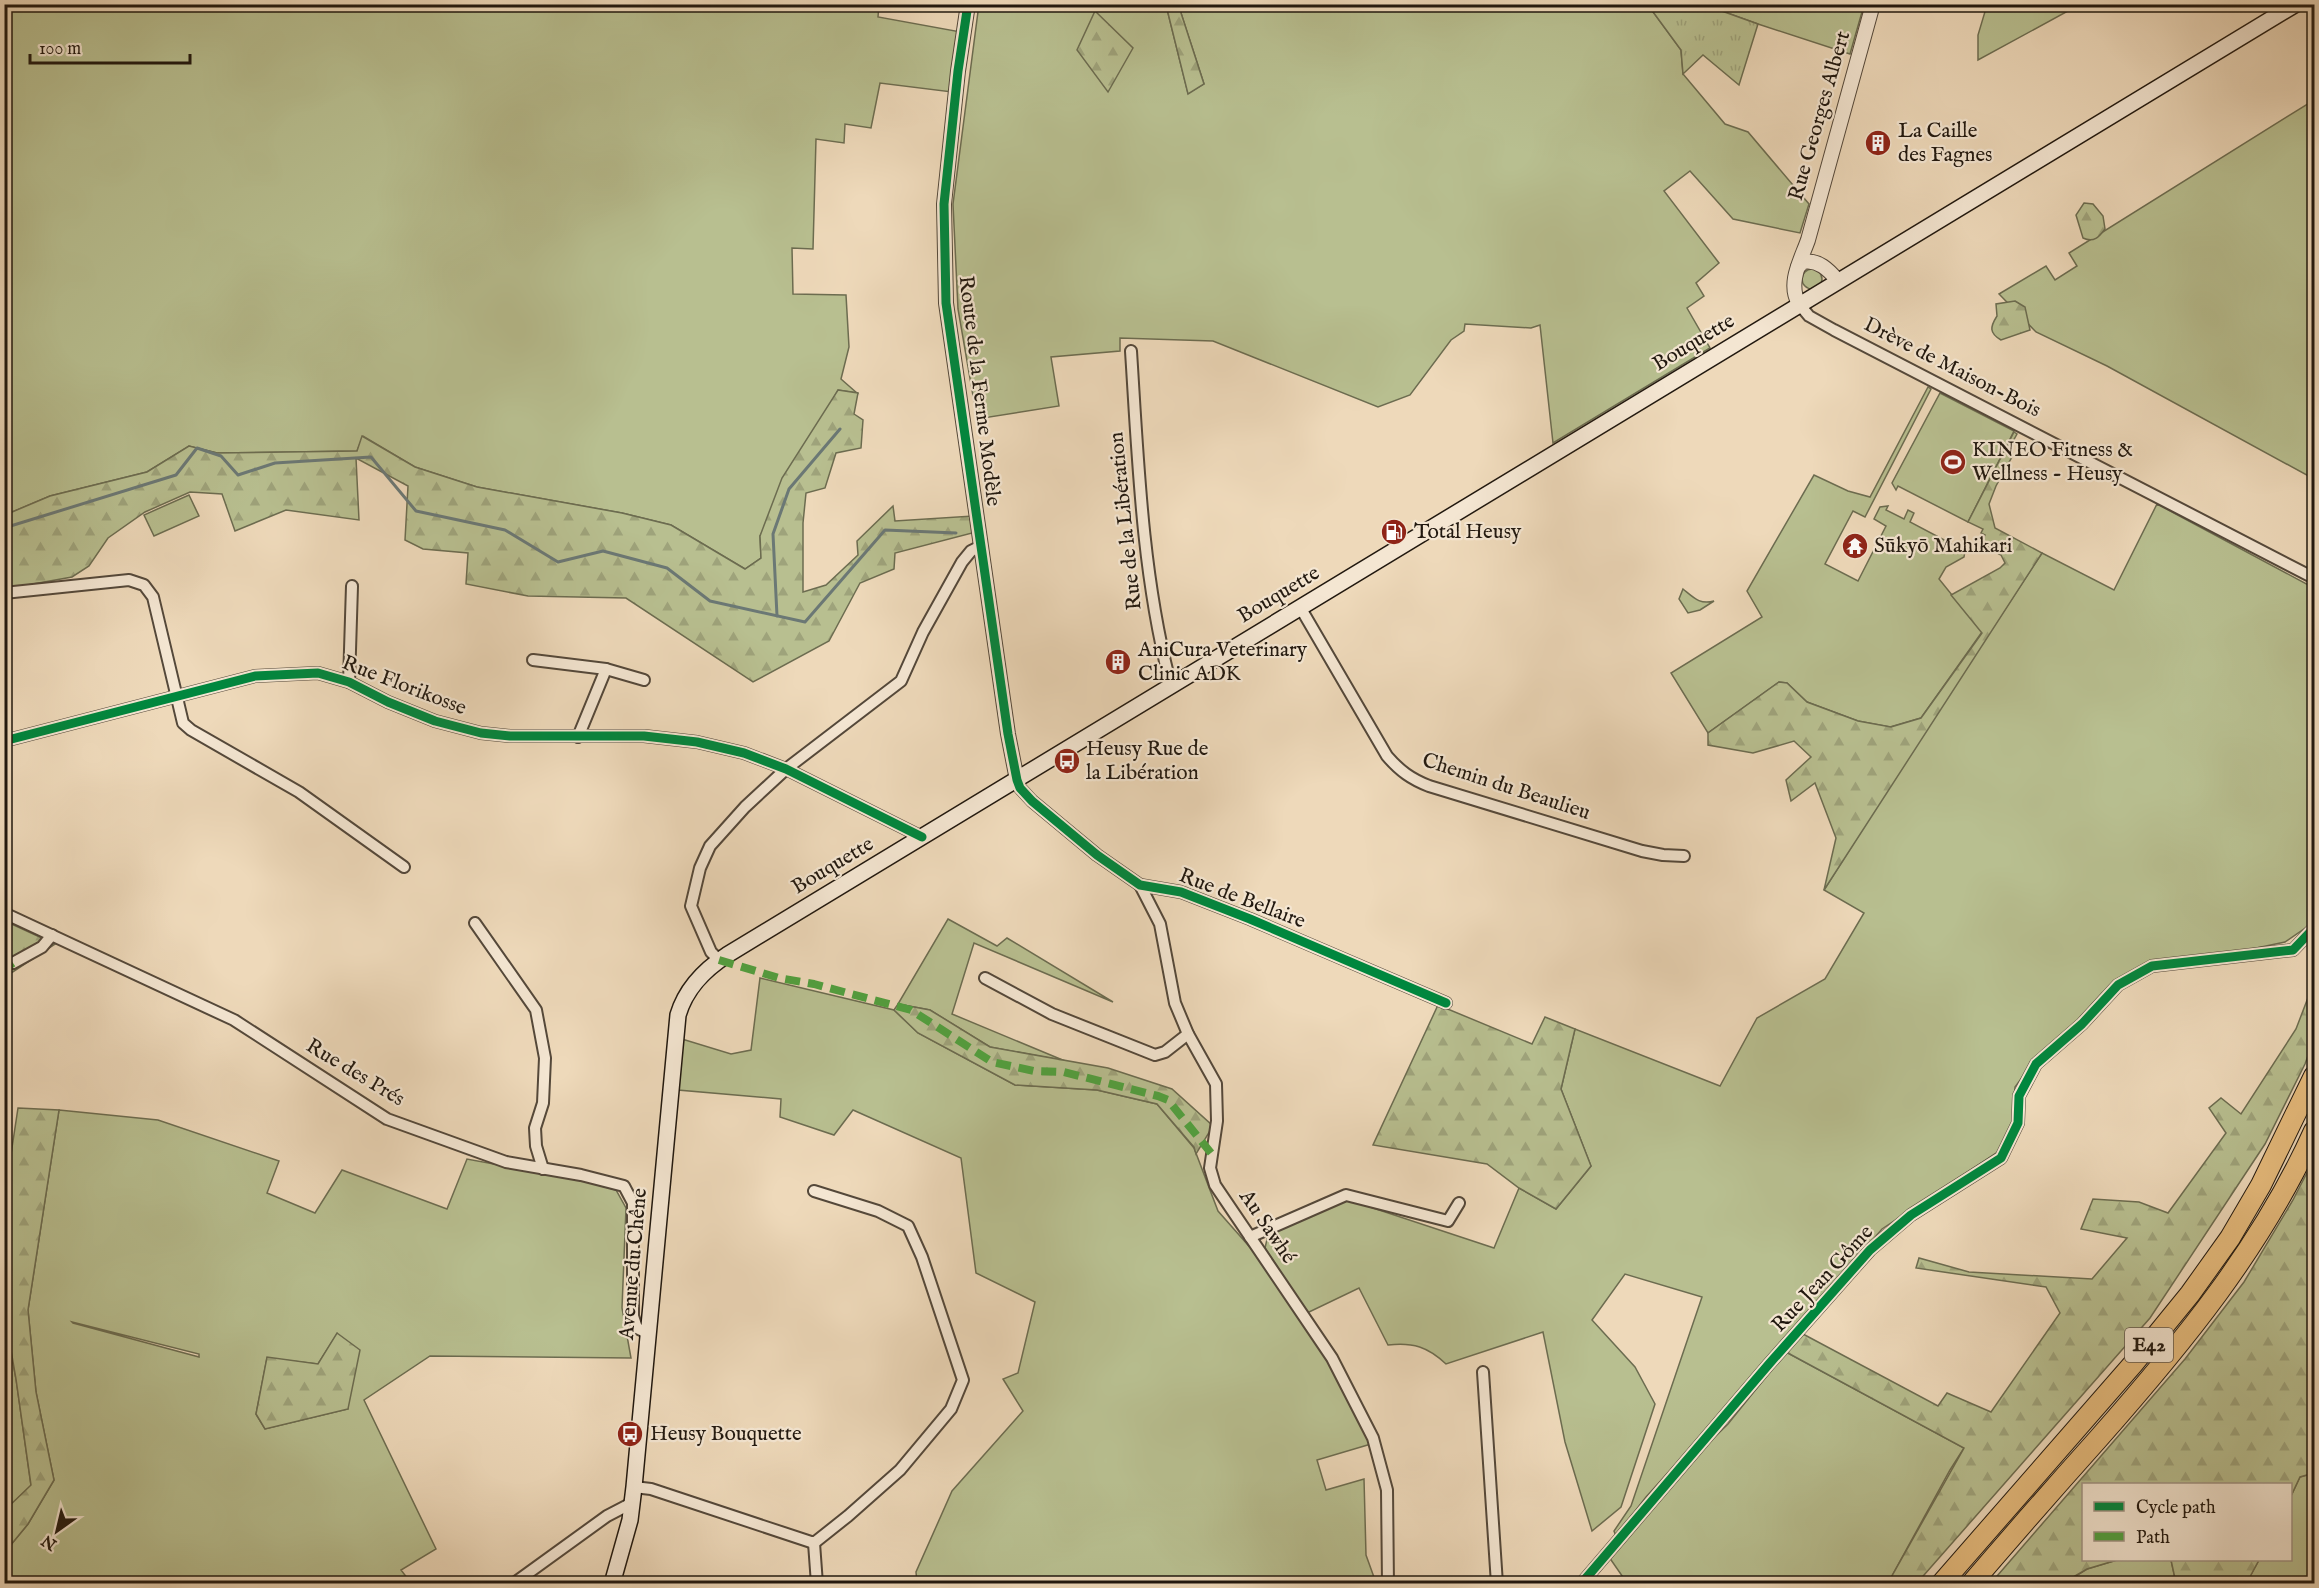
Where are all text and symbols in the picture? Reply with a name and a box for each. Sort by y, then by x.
scale bar [30,27,190,65]
street label: Rue Georges Albert [1783,28,1857,204]
text: 100 m [39,38,81,61]
place label: La Caille des Fagnes [1898,118,1993,169]
building icon: La Caille des Fagnes [1863,128,1893,158]
street label: Route de la Ferme Modèle [951,274,1007,508]
street label: Bouquette [1648,308,1740,378]
street label: Drève de Maison-Bois [1859,312,2045,424]
street label: Rue de la Libération [1103,431,1149,611]
place label: KINEO Fitness & Wellness - Heusy [1972,437,2133,488]
sports icon: KINEO Fitness & Wellness - Heusy [1938,447,1968,477]
fuel station icon: Total Heusy [1379,517,1409,547]
place label: Total Heusy [1414,519,1522,546]
temple icon: Sūkyō Mahikari [1840,531,1870,561]
place label: Sūkyō Mahikari [1874,533,2012,560]
street label: Bouquette [1233,560,1325,630]
place label: AniCura Veterinary Clinic ADK [1137,637,1308,688]
building icon: AniCura Veterinary Clinic ADK [1103,647,1133,677]
street label: Rue Florikosse [338,650,470,722]
place label: Heusy Rue de la Libération [1086,736,1209,787]
bus stop icon: Heusy Rue de la Libération [1052,746,1082,776]
street label: Chemin du Beaulieu [1418,747,1594,827]
street label: Bouquette [787,831,879,901]
street label: Rue de Bellaire [1175,862,1309,936]
street label: Rue des Prés [301,1033,409,1113]
street label: Au Sawhé [1232,1184,1302,1270]
street label: Avenue du Chêne [614,1187,654,1342]
street label: Rue Jean Gôme [1766,1219,1880,1338]
road number: E42 [2125,1328,2173,1362]
bus stop icon: Heusy Bouquette [615,1419,645,1449]
place label: Heusy Bouquette [650,1421,802,1448]
legend [2082,1483,2292,1561]
text: Cycle path [2136,1497,2216,1520]
north arrow [27,1501,87,1561]
text: Path [2136,1527,2170,1550]
text: N [38,1530,62,1554]

